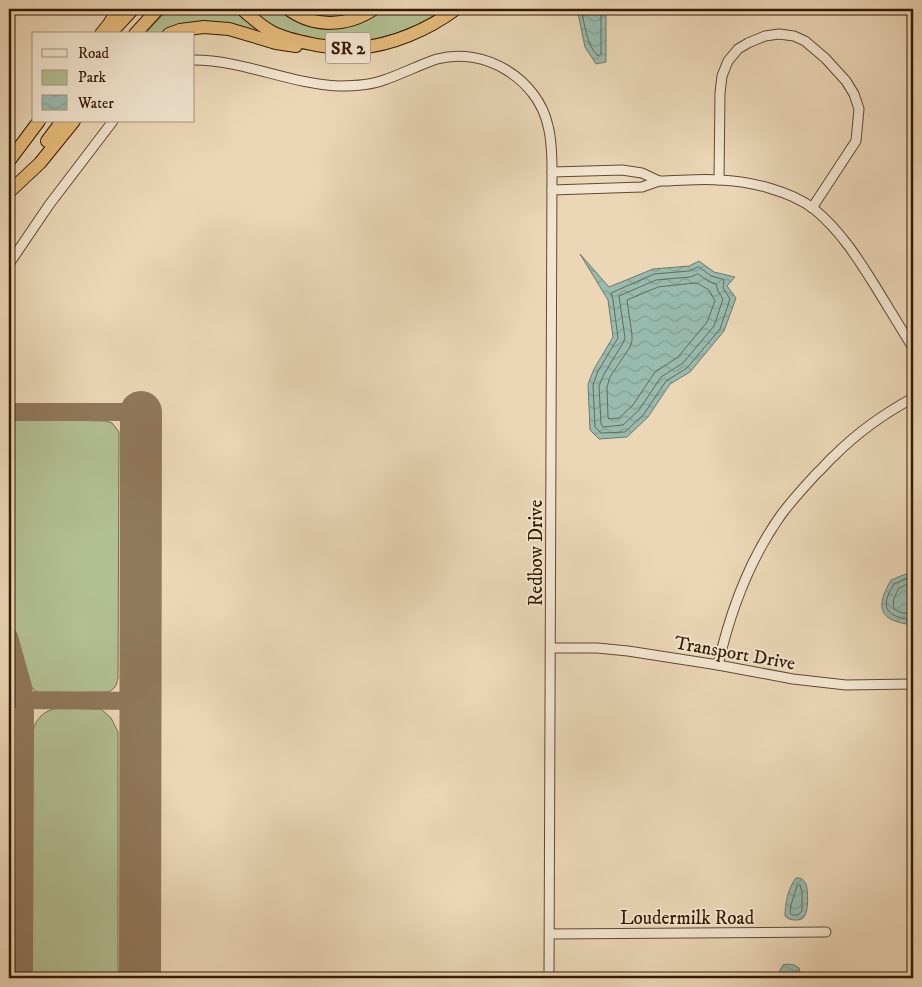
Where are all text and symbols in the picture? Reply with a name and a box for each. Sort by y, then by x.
legend [32,32,195,122]
road number: SR 2 [326,32,370,64]
text: Road [78,44,110,63]
text: Park [78,68,107,87]
text: Water [77,94,114,113]
street label: Redbow Drive [525,500,548,606]
street label: Transport Drive [673,632,797,675]
street label: Loudermilk Road [620,907,755,930]

